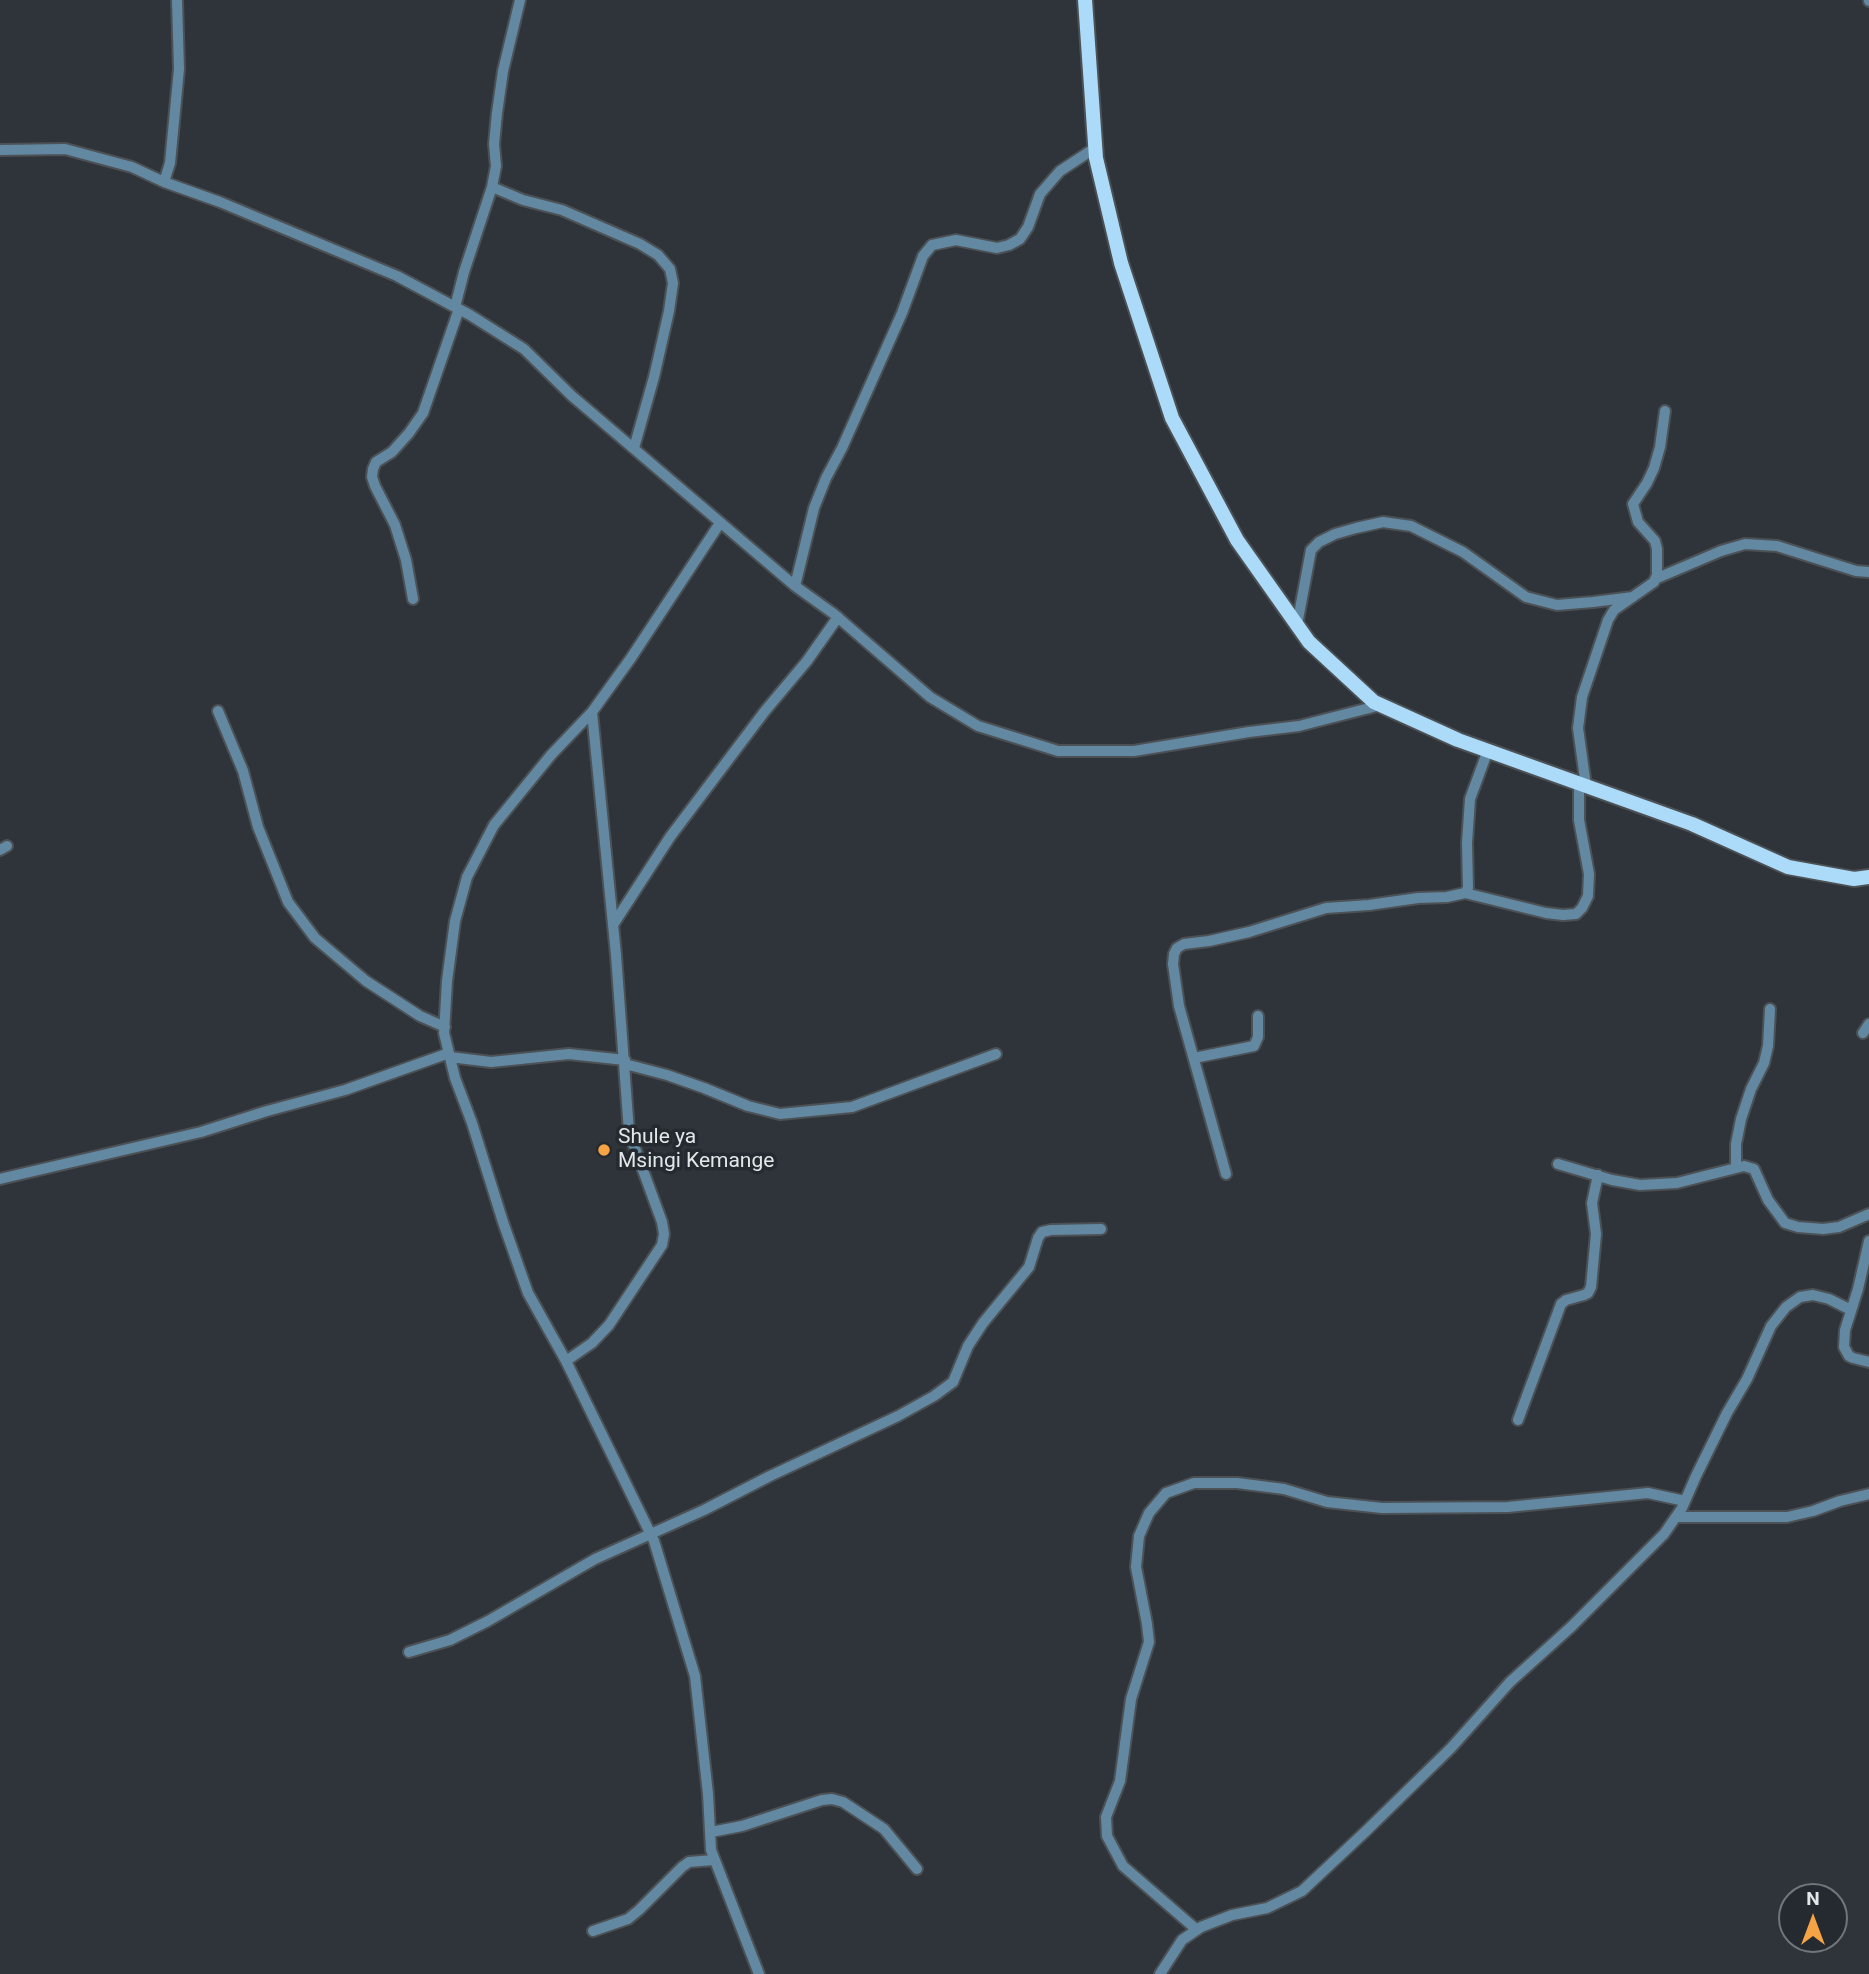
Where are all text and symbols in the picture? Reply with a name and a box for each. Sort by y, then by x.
place label: Shule ya Msingi Kemange [618,1125,774,1175]
marker: Shule ya Msingi Kemange [596,1142,612,1158]
north arrow [1778,1883,1848,1953]
text: N [1806,1887,1820,1910]

